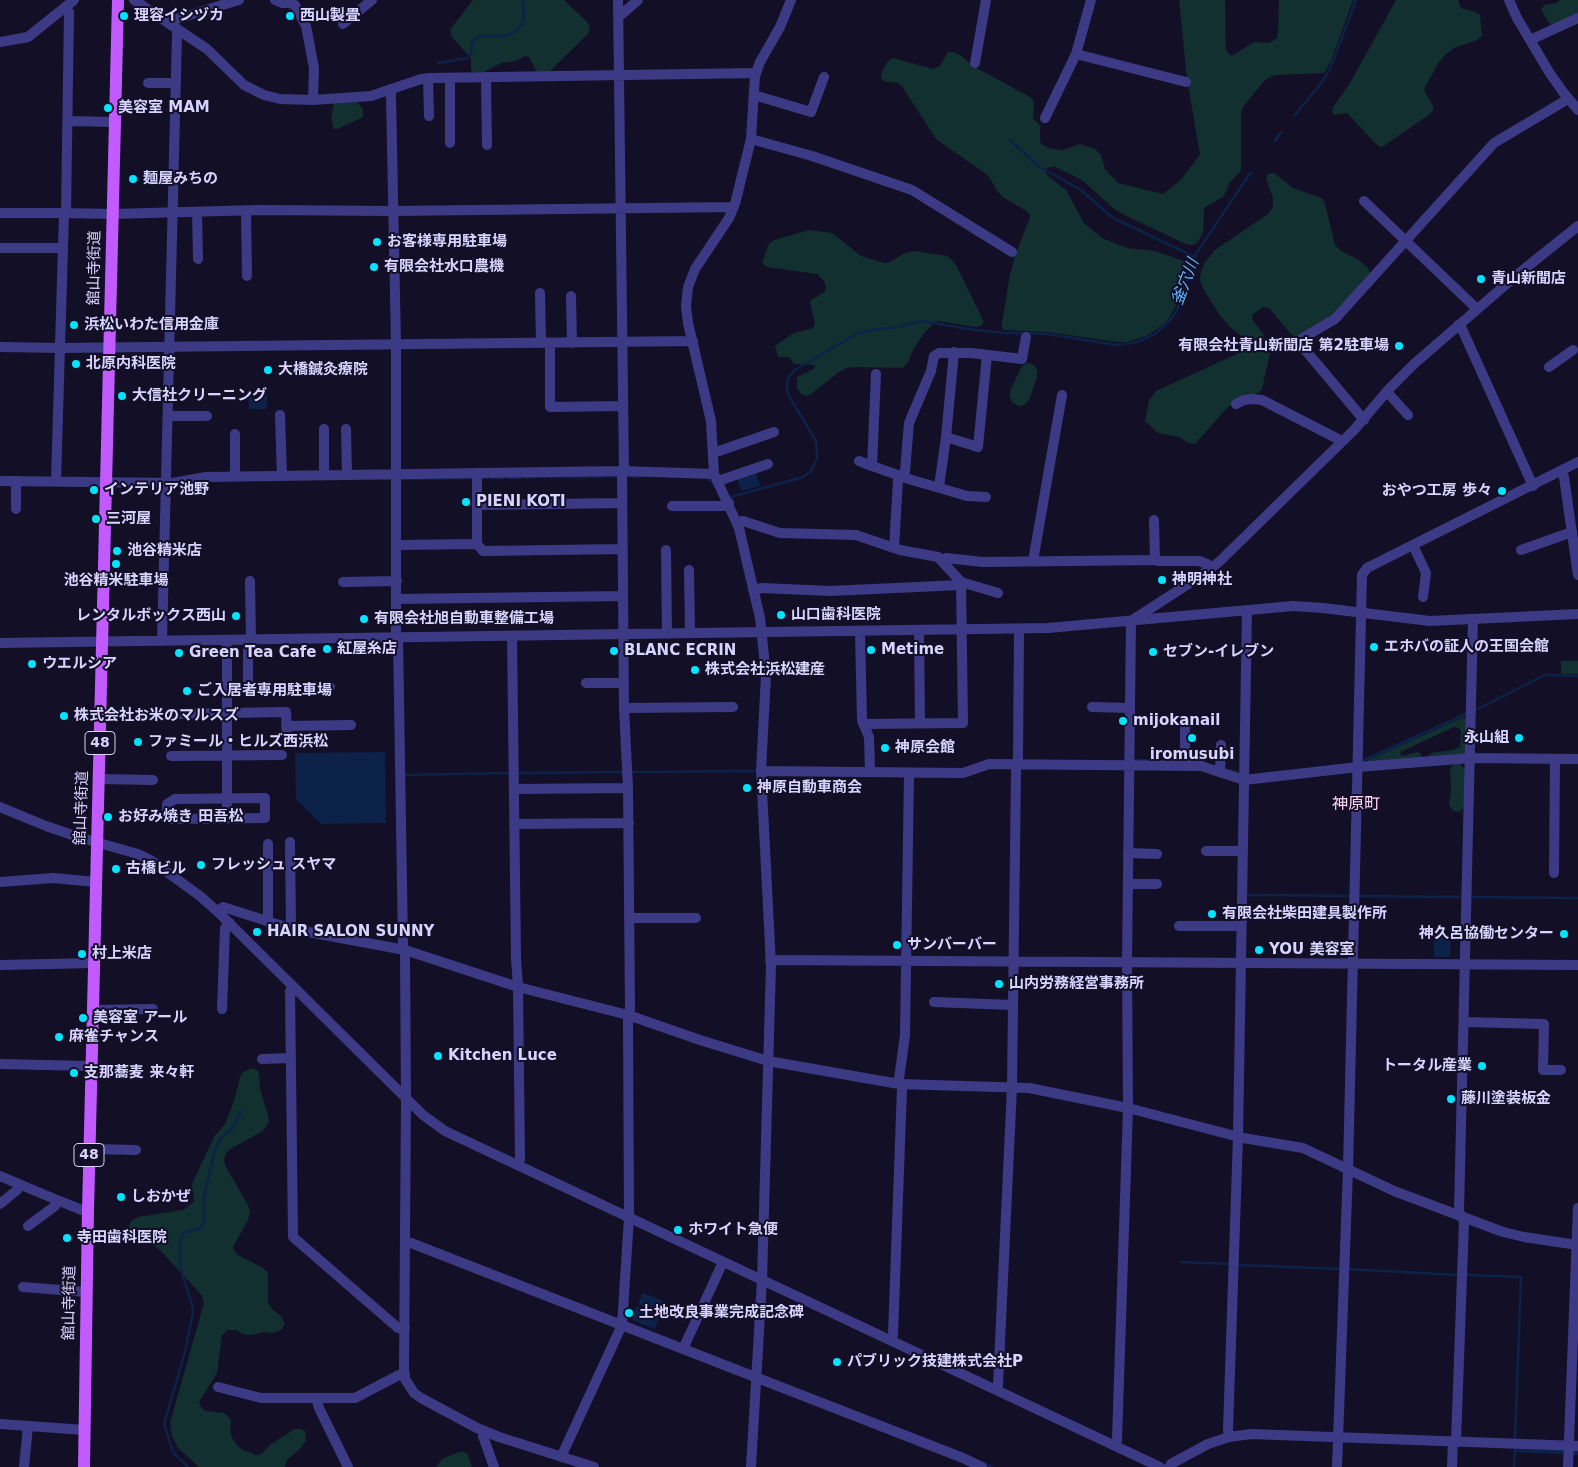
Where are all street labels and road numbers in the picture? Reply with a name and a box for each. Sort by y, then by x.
street label: 舘山寺街道 [85,230,105,306]
road number: 48 [85,731,115,754]
street label: 舘山寺街道 [72,770,92,846]
road number: 48 [74,1144,104,1166]
street label: 舘山寺街道 [60,1265,80,1341]

